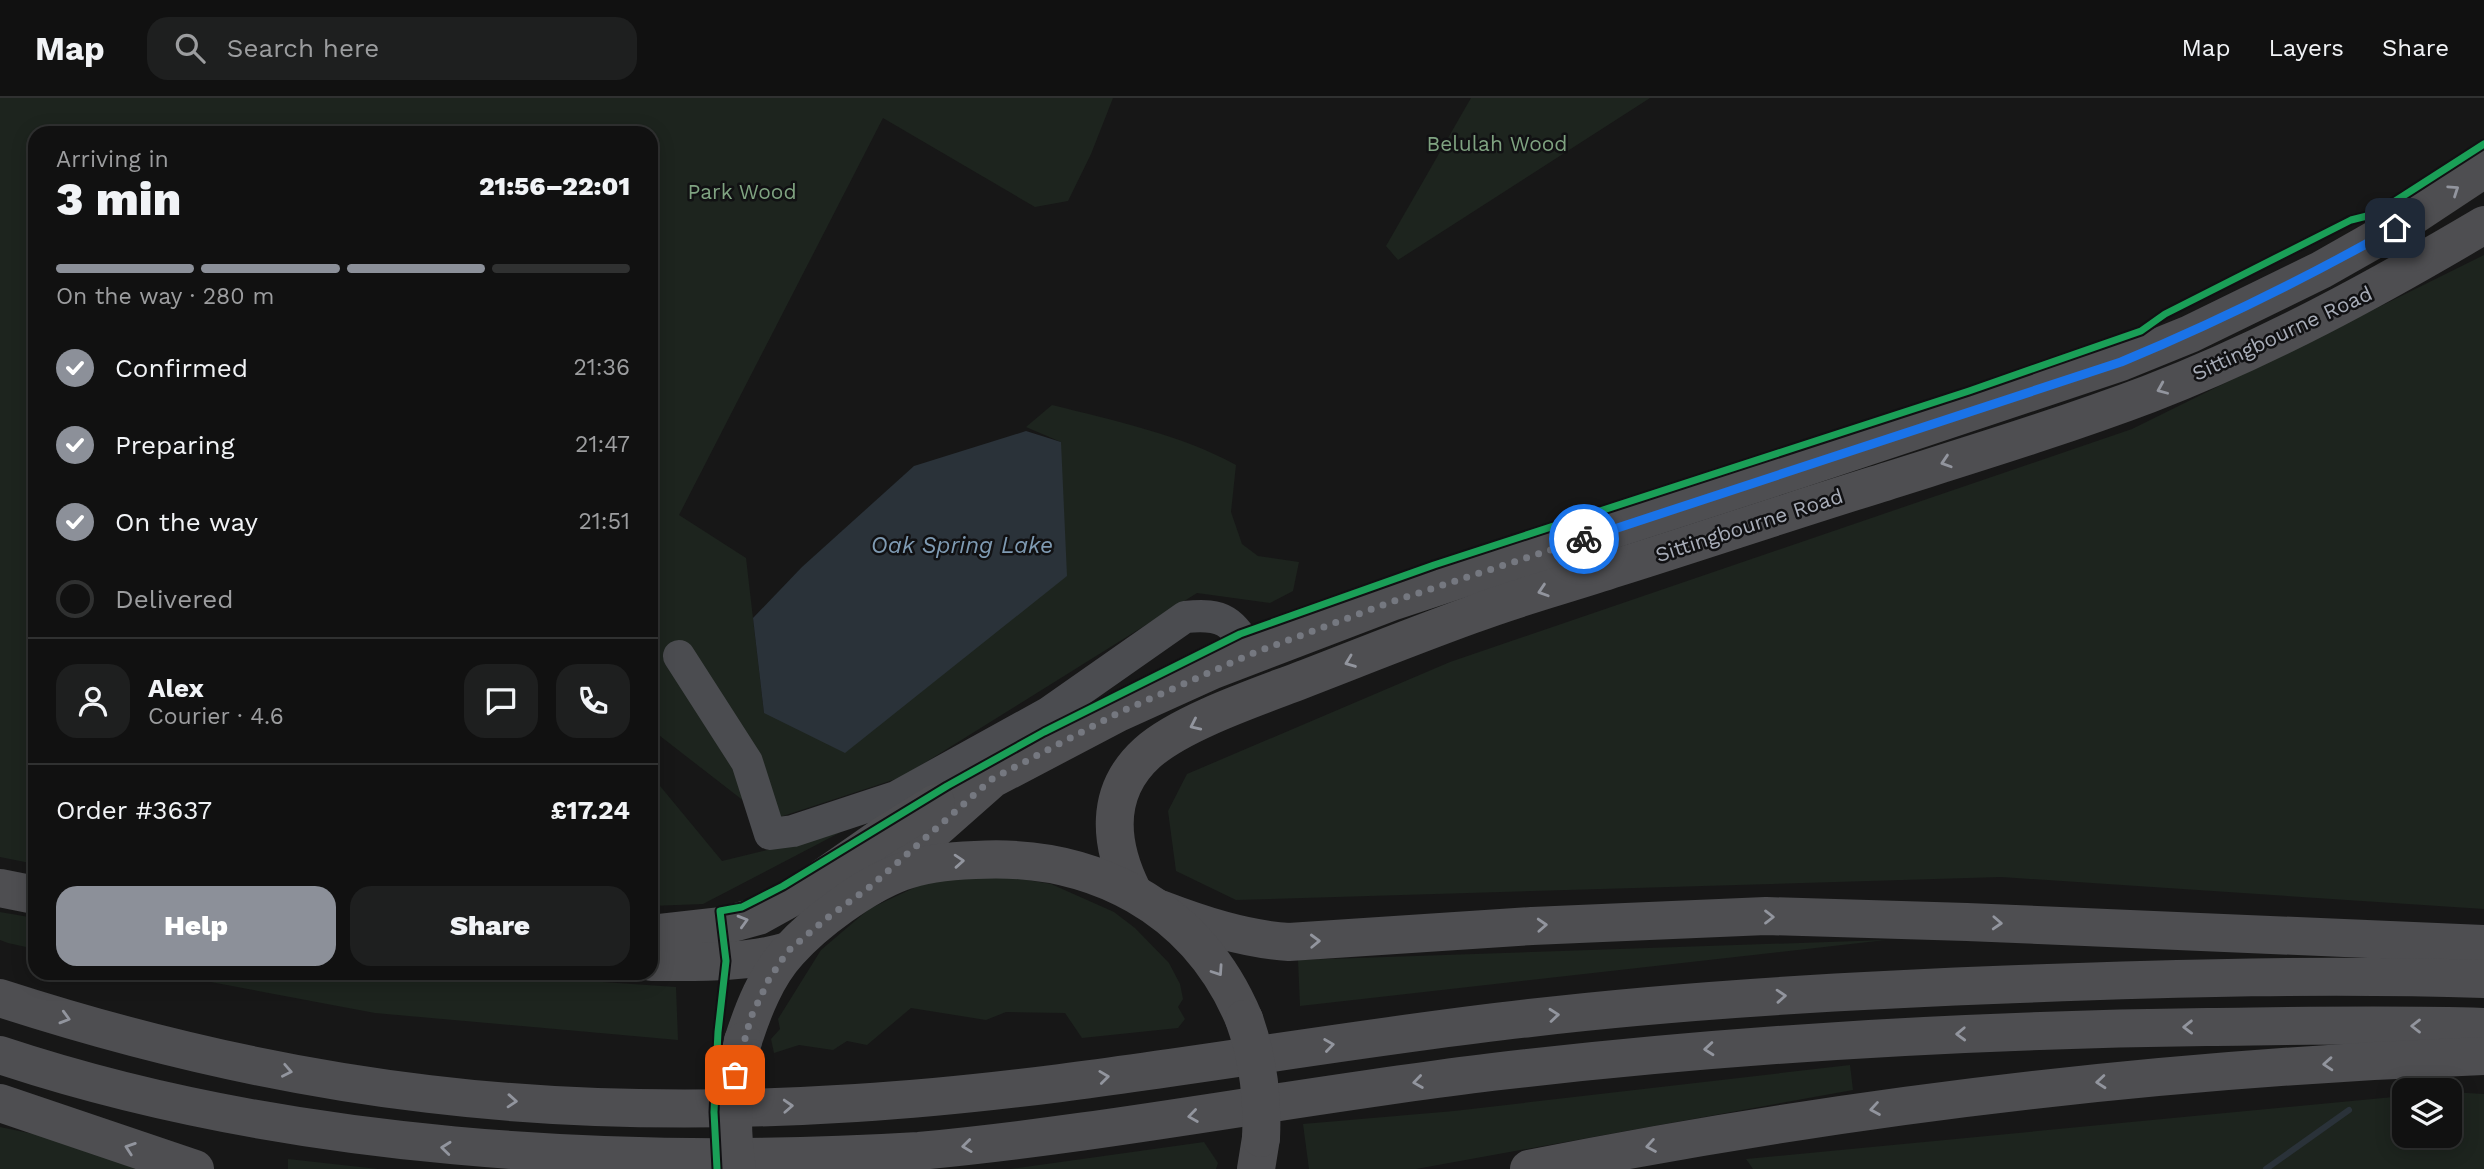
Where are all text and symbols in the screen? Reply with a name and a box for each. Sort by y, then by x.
search box [147,17,637,80]
text: Map [35,29,105,68]
icon: search [171,29,209,67]
text: Search here [227,33,379,63]
text: Map [2182,34,2230,62]
text: Layers [2268,34,2344,62]
text: Share [2382,34,2449,62]
park label: Belulah Wood [1426,131,1568,156]
text: Arriving in [56,146,169,173]
text: 21:56–22:01 [479,171,630,201]
text: 3 min [56,172,181,226]
park label: Park Wood [687,179,797,204]
one-way arrow [2446,186,2459,198]
pin [2365,198,2425,258]
icon: home [2376,209,2414,247]
street label: Sittingbourne Road [2188,280,2376,386]
text: On the way · 280 m [56,283,274,310]
icon: check [56,349,94,387]
text: Confirmed [115,353,248,383]
text: 21:36 [573,354,630,381]
one-way arrow [2156,380,2168,394]
icon: check [56,426,94,464]
text: Preparing [115,430,235,460]
text: 21:47 [575,431,630,458]
one-way arrow [1941,454,1953,469]
street label: Sittingbourne Road [1652,483,1846,567]
icon: check [56,503,94,541]
courier [1549,504,1619,574]
text: On the way [115,507,258,537]
text: 21:51 [578,508,630,535]
icon: bike [1565,520,1603,558]
water label: Oak Spring Lake [871,532,1053,559]
one-way arrow [1537,583,1549,598]
text: Delivered [115,584,234,614]
one-way arrow [1344,653,1356,667]
button: person [56,664,130,738]
button: chat [464,664,538,738]
button: phone [556,664,630,738]
text: Alex [148,673,204,703]
text: Courier · 4.6 [148,703,284,730]
one-way arrow [1190,716,1202,730]
text: Order #3637 [56,795,212,825]
text: £17.24 [550,795,630,825]
one-way arrow [954,854,965,869]
button: Help [56,886,336,966]
button: Share [350,886,630,966]
one-way arrow [1764,909,1775,924]
one-way arrow [736,915,748,929]
one-way arrow [1992,915,2003,930]
one-way arrow [1537,918,1548,933]
one-way arrow [1310,933,1321,949]
one-way arrow [1210,963,1222,976]
one-way arrow [1776,989,1787,1004]
one-way arrow [1549,1008,1560,1023]
one-way arrow [59,1009,71,1024]
one-way arrow [2410,1018,2421,1034]
one-way arrow [2183,1019,2193,1035]
one-way arrow [1955,1026,1966,1041]
one-way arrow [1323,1038,1335,1053]
one-way arrow [1704,1041,1715,1056]
pin [705,1045,765,1105]
icon: bag [716,1056,754,1094]
one-way arrow [2322,1056,2333,1071]
one-way arrow [280,1062,292,1077]
one-way arrow [1098,1070,1109,1085]
one-way arrow [2095,1074,2106,1089]
one-way arrow [1412,1075,1423,1090]
map controls [2392,1078,2462,1148]
button: layers [2392,1078,2462,1148]
one-way arrow [507,1093,518,1108]
one-way arrow [783,1099,794,1114]
one-way arrow [1870,1101,1881,1116]
one-way arrow [1187,1108,1198,1123]
one-way arrow [961,1138,973,1153]
one-way arrow [1645,1138,1657,1153]
one-way arrow [441,1141,452,1156]
one-way arrow [125,1142,137,1156]

